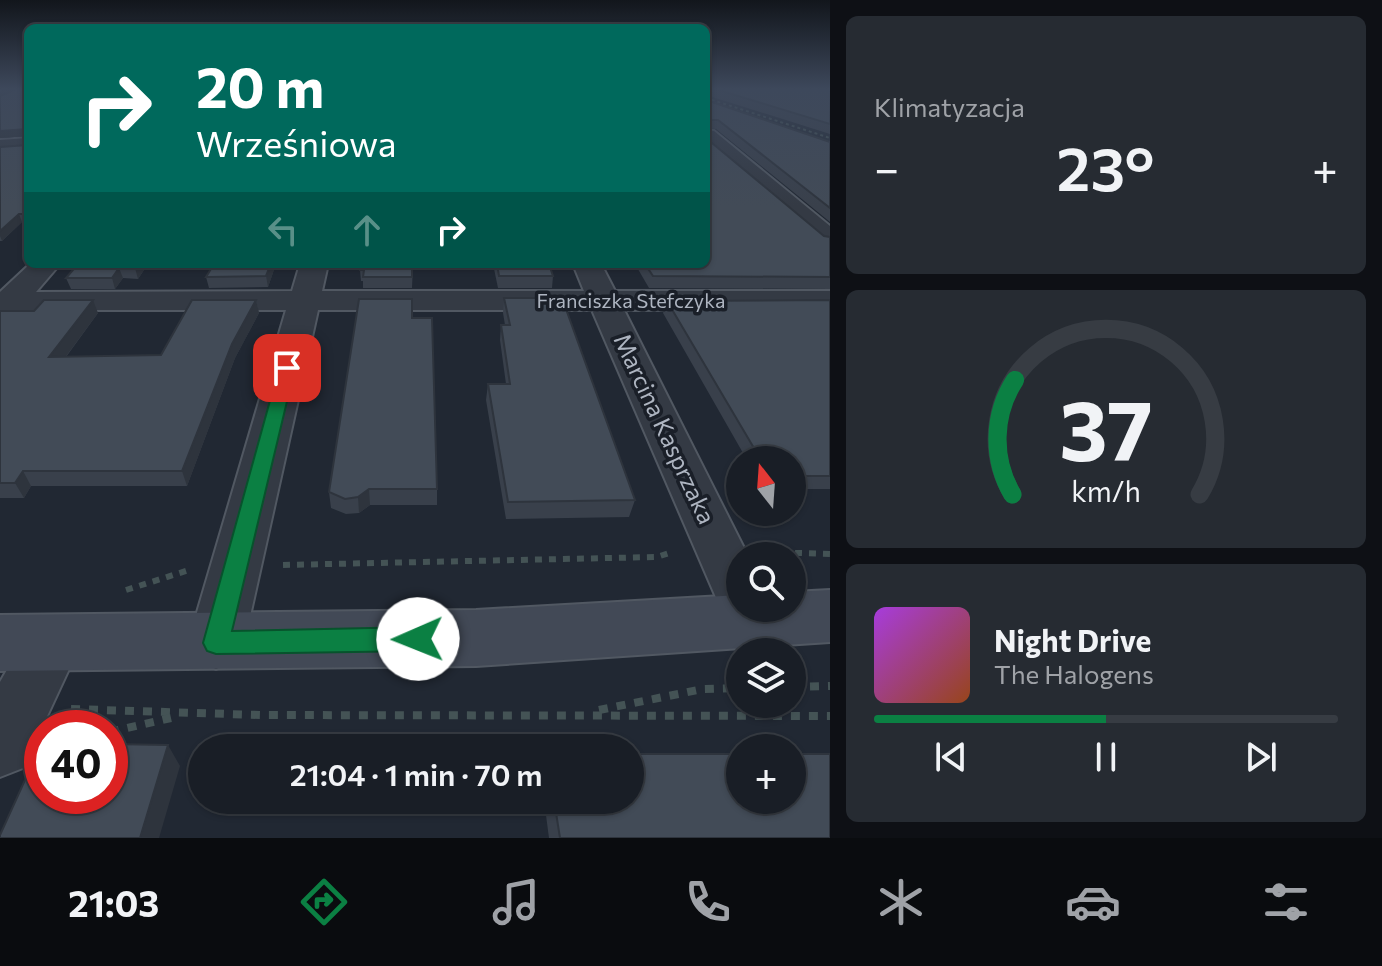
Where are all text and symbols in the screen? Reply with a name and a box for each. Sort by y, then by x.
text: 20 m [196,51,324,120]
icon: right [64,56,168,160]
text: Klimatyzacja [874,91,1025,122]
text: Wrześniowa [196,120,397,164]
text: 23° [1057,130,1155,203]
text: − [874,140,899,194]
text: + [1312,140,1338,194]
icon: left [261,208,305,252]
icon: ahead [345,208,389,252]
icon: right [429,208,473,252]
street label: Franciszka Stefczyka [537,288,725,312]
street label: Marcina Kasprzaka [609,329,722,528]
pin [253,334,321,402]
icon: arrive [265,346,309,390]
text: 37 [1059,376,1153,478]
north arrow [726,446,806,526]
map controls [726,446,806,814]
text: km/h [1071,473,1141,508]
button: search [726,542,806,622]
position arrow [376,597,460,681]
text: Night Drive [994,621,1151,658]
button: layers [726,638,806,718]
text: The Halogens [994,658,1154,689]
speed limit sign: 40 [24,710,128,814]
button: + [726,734,806,814]
icon: previous [929,735,973,779]
icon: pause [1084,735,1128,779]
icon: next [1239,735,1283,779]
text: 21:04 · 1 min · 70 m [290,755,542,792]
icon: directions [296,874,352,930]
icon: music [488,874,544,930]
icon: phone [680,874,736,930]
icon: climate [873,874,929,930]
icon: car [1065,874,1121,930]
icon: filters [1258,874,1314,930]
text: 21:03 [68,880,159,924]

